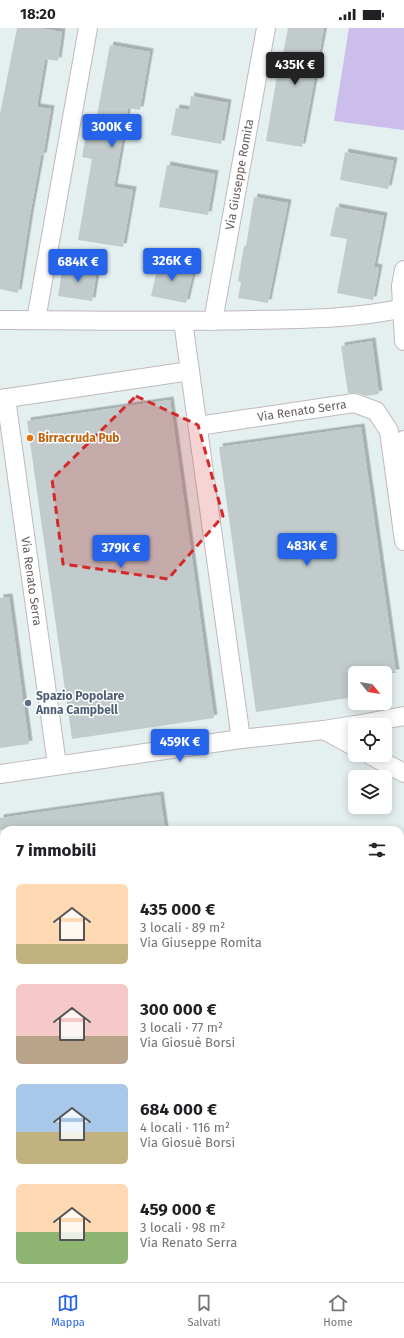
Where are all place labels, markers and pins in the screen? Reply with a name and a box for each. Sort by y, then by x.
pin: 435K € [262,52,328,86]
pin: 300K € [79,114,145,148]
pin: 326K € [139,248,205,282]
pin: 684K € [45,249,111,283]
place label: Birracruda Pub [38,431,120,445]
marker: Birracruda Pub [25,433,35,443]
pin: 483K € [274,533,340,567]
pin: 379K € [88,535,154,569]
place label: Spazio Popolare Anna Campbell [35,689,125,717]
marker: Spazio Popolare Anna Campbell [23,698,33,708]
pin: 459K € [147,729,213,763]

